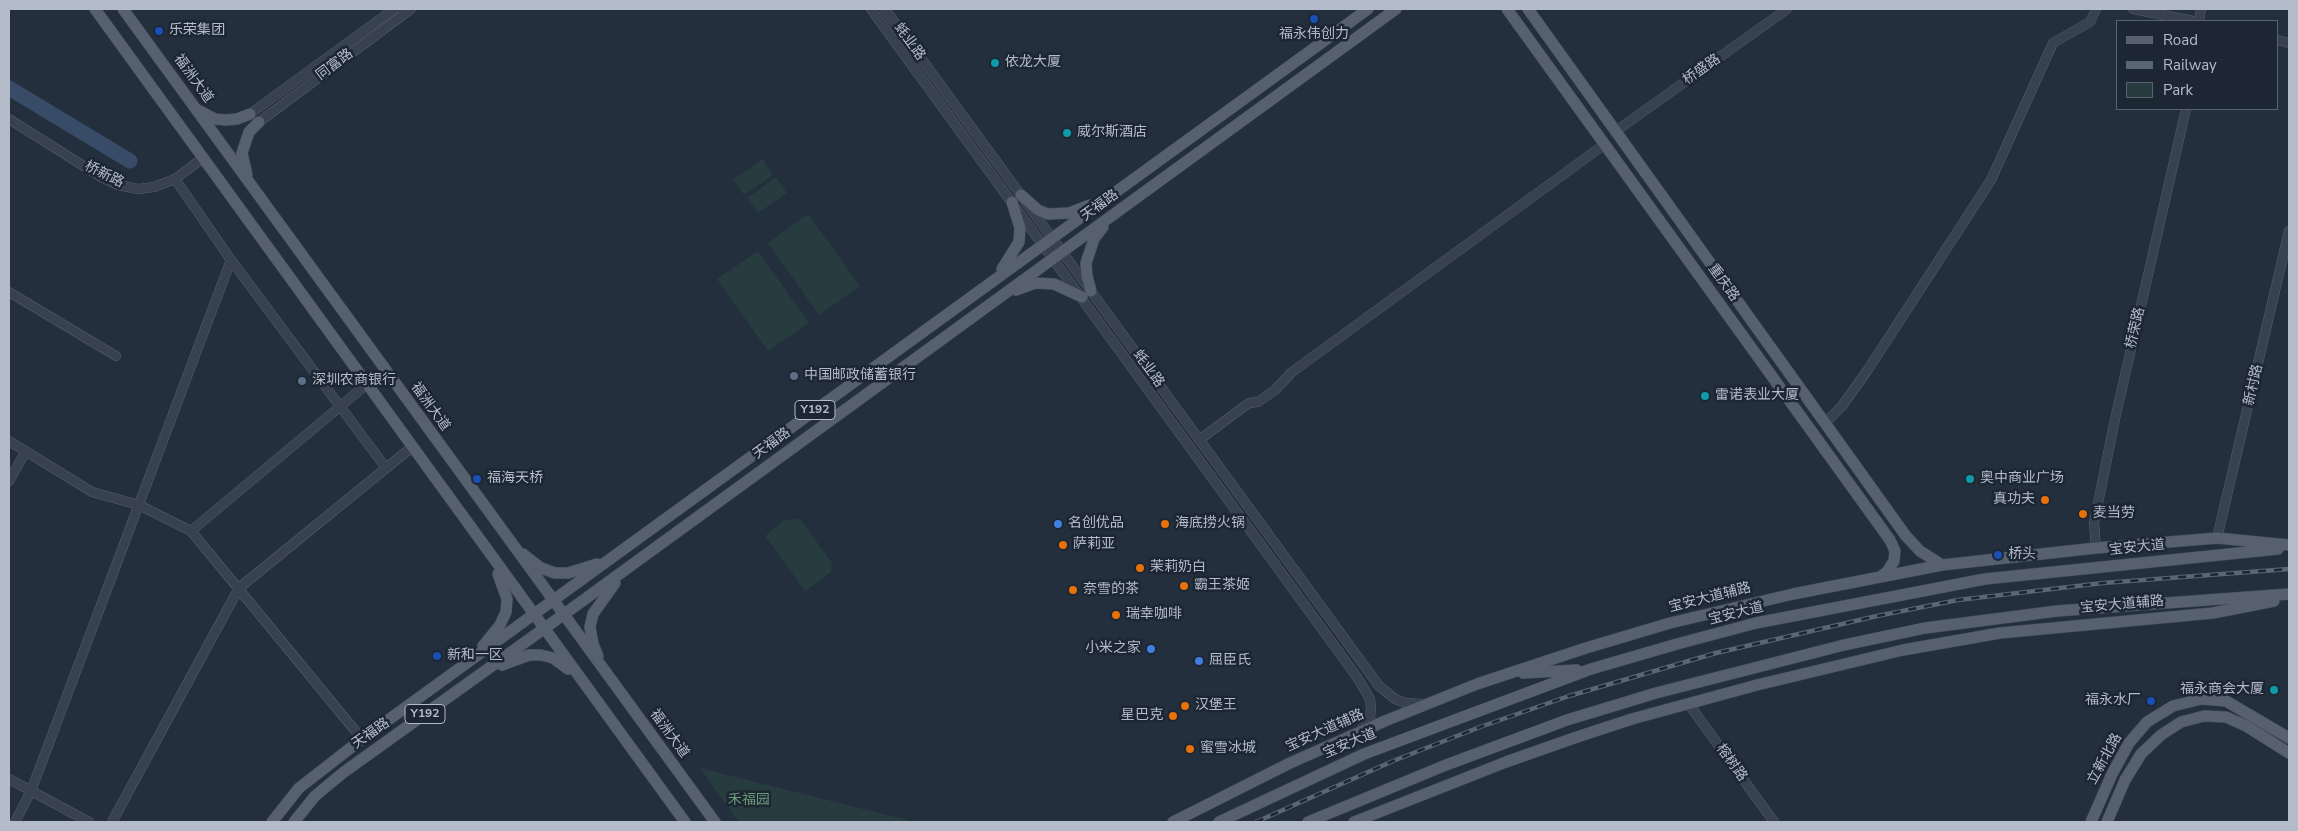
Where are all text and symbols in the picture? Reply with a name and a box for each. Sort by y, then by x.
marker: 福永伟创力 [1308,13,1320,25]
street label: 蚝业路 [890,20,928,64]
legend [2116,20,2278,110]
place label: 乐荣集团 [169,23,225,39]
marker: 乐荣集团 [153,25,165,37]
place label: 福永伟创力 [1279,27,1349,43]
text: Road [2163,30,2198,50]
street label: 同富路 [313,46,357,84]
street label: 福洲大道 [170,51,216,107]
street label: 桥盛路 [1680,51,1724,89]
place label: 依龙大厦 [1005,55,1061,71]
text: Railway [2163,55,2217,75]
marker: 依龙大厦 [989,57,1001,69]
text: Park [2163,80,2193,100]
place label: 威尔斯酒店 [1077,125,1147,141]
marker: 威尔斯酒店 [1061,127,1073,139]
street label: 桥新路 [81,158,127,192]
street label: 天福路 [1078,187,1122,225]
street label: 重庆路 [1704,261,1742,305]
street label: 桥荣路 [2123,306,2149,350]
street label: 蚝业路 [1129,347,1167,391]
street label: 新村路 [2241,363,2267,407]
place label: 中国邮政储蓄银行 [804,368,916,384]
marker: 中国邮政储蓄银行 [788,370,800,382]
place label: 深圳农商银行 [312,373,396,389]
marker: 深圳农商银行 [296,375,308,387]
street label: 福洲大道 [407,379,453,435]
place label: 雷诺表业大厦 [1715,388,1799,404]
marker: 雷诺表业大厦 [1699,390,1711,402]
road number: Y192 [795,400,835,420]
street label: 天福路 [750,425,794,463]
place label: 福海天桥 [487,471,543,487]
place label: 奥中商业广场 [1980,471,2064,487]
marker: 福海天桥 [471,473,483,485]
marker: 奥中商业广场 [1964,473,1976,485]
place label: 真功夫 [1993,492,2035,508]
marker: 真功夫 [2039,494,2051,506]
place label: 麦当劳 [2093,506,2135,522]
marker: 麦当劳 [2077,508,2089,520]
place label: 名创优品 [1068,516,1124,532]
place label: 海底捞火锅 [1175,516,1245,532]
marker: 名创优品 [1052,518,1064,530]
marker: 海底捞火锅 [1159,518,1171,530]
place label: 萨莉亚 [1073,537,1115,553]
street label: 宝安大道 [2108,537,2166,559]
marker: 萨莉亚 [1057,539,1069,551]
place label: 桥头 [2008,547,2036,563]
marker: 桥头 [1992,549,2004,561]
place label: 茉莉奶白 [1150,560,1206,576]
marker: 茉莉奶白 [1134,562,1146,574]
place label: 霸王茶姬 [1194,578,1250,594]
marker: 霸王茶姬 [1178,580,1190,592]
street label: 宝安大道辅路 [1667,580,1753,616]
place label: 奈雪的茶 [1083,582,1139,598]
marker: 奈雪的茶 [1067,584,1079,596]
street label: 宝安大道辅路 [2079,593,2165,617]
street label: 宝安大道 [1707,599,1765,629]
place label: 瑞幸咖啡 [1126,607,1182,623]
marker: 瑞幸咖啡 [1110,609,1122,621]
place label: 小米之家 [1085,641,1141,657]
marker: 小米之家 [1145,643,1157,655]
place label: 新和一区 [447,648,503,664]
marker: 新和一区 [431,650,443,662]
place label: 屈臣氏 [1209,653,1251,669]
marker: 屈臣氏 [1193,655,1205,667]
place label: 福永商会大厦 [2180,682,2264,698]
marker: 福永商会大厦 [2268,684,2280,696]
place label: 福永水厂 [2085,693,2141,709]
marker: 福永水厂 [2145,695,2157,707]
place label: 汉堡王 [1195,698,1237,714]
marker: 汉堡王 [1179,700,1191,712]
road number: Y192 [405,704,445,724]
street label: 福洲大道 [646,706,692,762]
street label: 宝安大道辅路 [1283,706,1367,756]
place label: 星巴克 [1121,708,1163,724]
marker: 星巴克 [1167,710,1179,722]
street label: 天福路 [349,715,393,753]
street label: 宝安大道 [1321,725,1379,763]
street label: 立新北路 [2084,730,2126,788]
place label: 蜜雪冰城 [1200,741,1256,757]
street label: 榕树路 [1712,741,1750,785]
marker: 蜜雪冰城 [1184,743,1196,755]
park label: 禾福园 [728,793,770,809]

